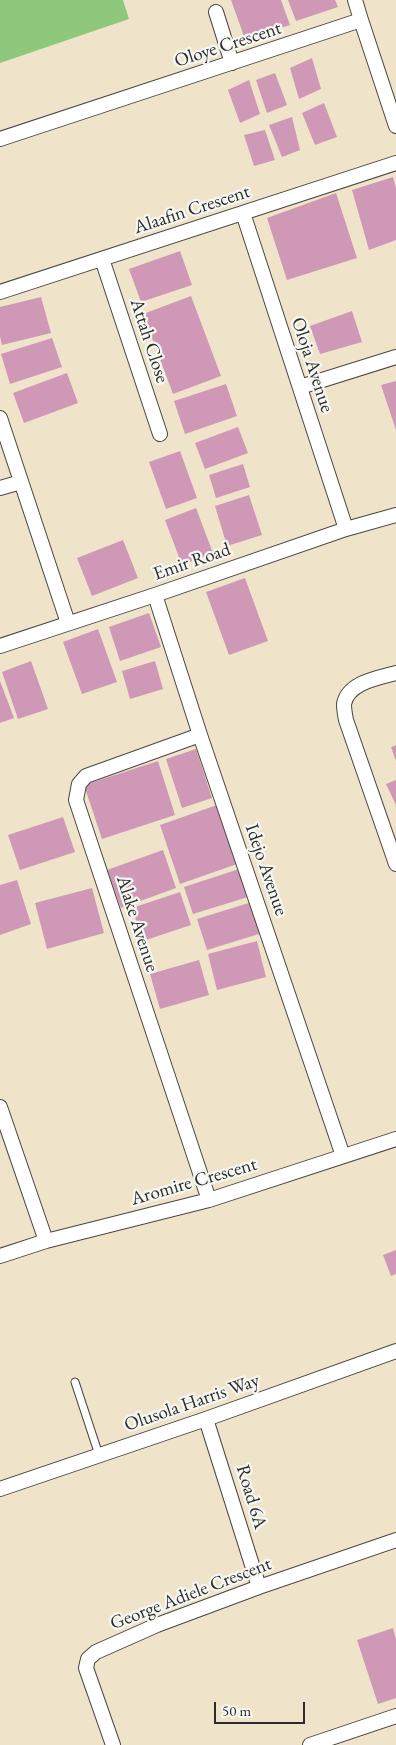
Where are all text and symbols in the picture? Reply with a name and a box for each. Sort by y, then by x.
street label: Oloye Crescent [172,17,284,73]
street label: Alaafin Crescent [131,181,253,239]
street label: Attah Close [125,296,173,386]
street label: Oloja Avenue [286,315,338,415]
street label: Emir Road [150,538,234,586]
street label: Idejo Avenue [240,821,292,919]
street label: Alake Avenue [111,873,163,975]
street label: Aromire Crescent [128,1153,260,1211]
street label: Olusola Harris Way [121,1369,263,1437]
street label: Road 6A [230,1462,272,1532]
street label: George Adiele Crescent [107,1553,275,1635]
scale bar [216,1692,307,1724]
text: 50 m [222,1701,251,1720]

